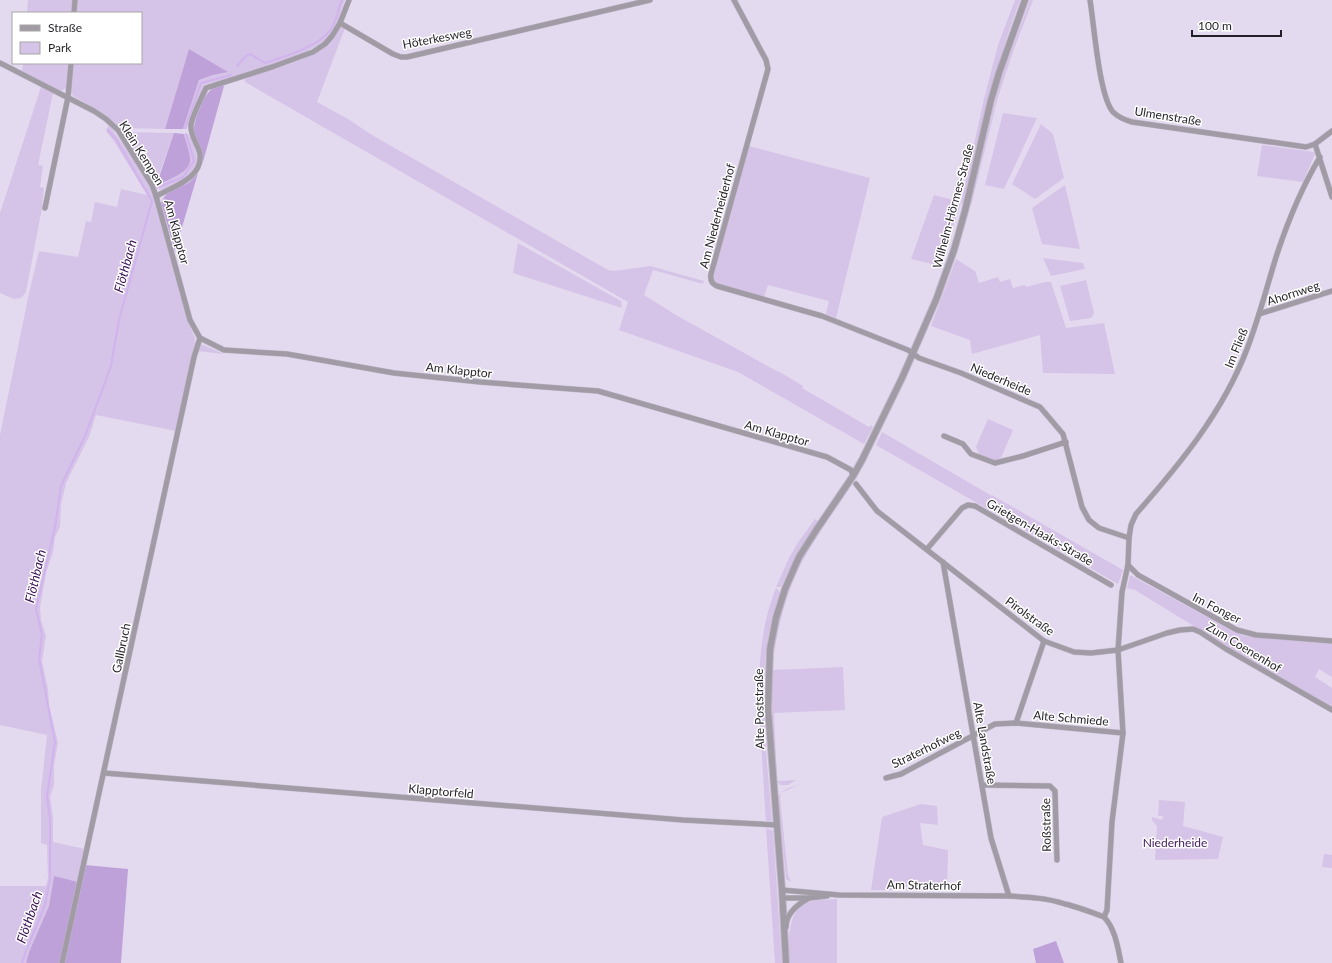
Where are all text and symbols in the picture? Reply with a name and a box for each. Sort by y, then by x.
legend [12,12,142,64]
scale bar [1192,12,1281,38]
text: 100 m [1198,18,1232,33]
text: Straße [48,20,82,35]
street label: Höterkesweg [401,24,473,52]
text: Park [48,40,72,55]
street label: Ulmenstraße [1133,103,1203,129]
street label: Klein Kempen [116,118,168,188]
street label: Wilhelm-Hörmes-Straße [929,142,977,270]
street label: Am Niederheiderhof [696,161,738,270]
street label: Am Klapptor [161,198,193,267]
water label: Flöthbach [110,238,140,294]
street label: Ahornweg [1265,277,1321,309]
street label: Im Fließ [1221,326,1251,370]
street label: Am Klapptor [425,359,494,381]
street label: Niederheide [968,359,1034,399]
street label: Am Klapptor [743,417,812,450]
street label: Grietgen-Haaks-Straße [984,495,1096,569]
water label: Flöthbach [21,548,49,604]
street label: Im Fonger [1190,589,1244,627]
street label: Pirolstraße [1003,593,1057,639]
street label: Zum Coenenhof [1204,619,1285,676]
street label: Gallbruch [108,622,134,674]
street label: Alte Poststraße [751,668,767,750]
street label: Alte Landstraße [970,701,1000,785]
street label: Alte Schmiede [1033,707,1109,729]
street label: Straterhofweg [889,725,963,771]
street label: Klapptorfeld [408,781,474,801]
street label: Roßstraße [1038,798,1054,852]
park label: Niederheide [1143,835,1207,850]
street label: Am Straterhof [887,877,962,893]
water label: Flöthbach [13,889,45,945]

